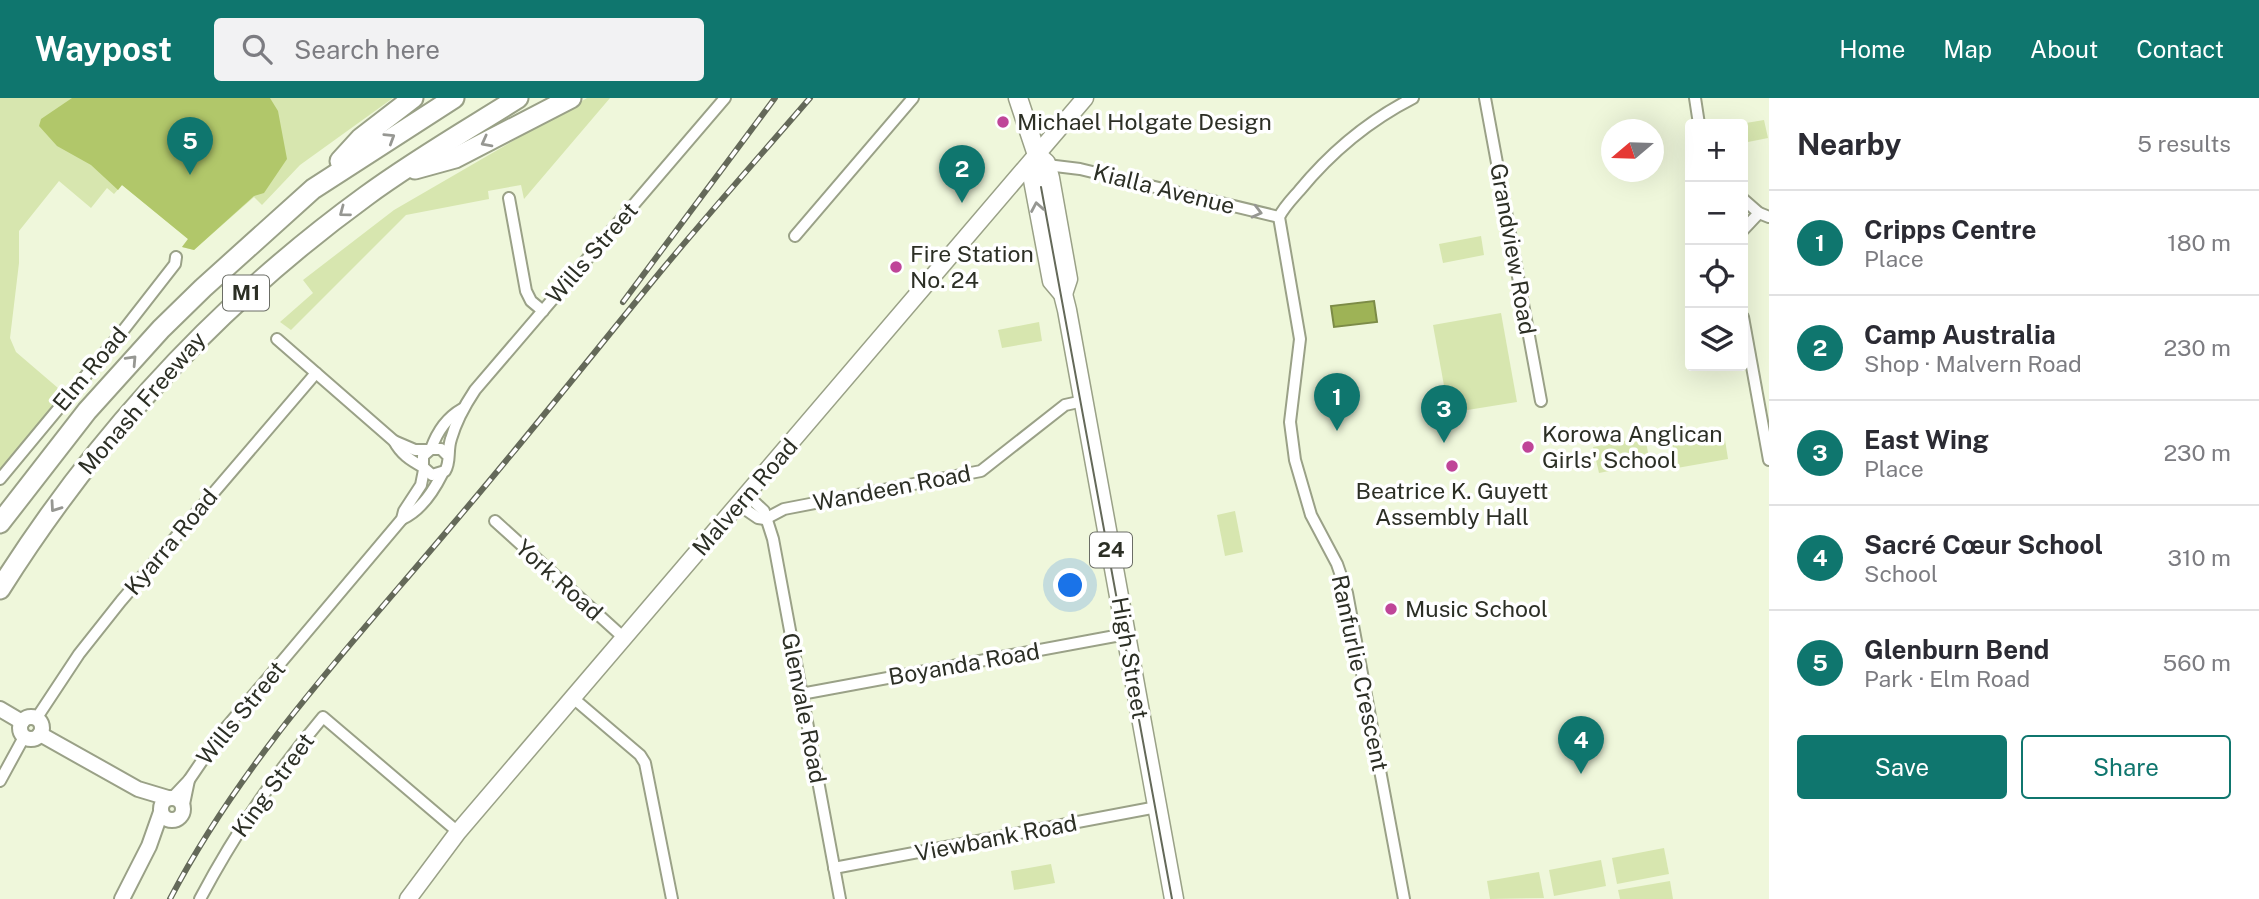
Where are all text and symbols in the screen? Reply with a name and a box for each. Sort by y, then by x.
search box [214,18,704,81]
text: Waypost [35,30,172,68]
icon: search [238,30,276,68]
text: Search here [294,34,440,65]
text: Home [1839,35,1905,63]
text: Map [1943,35,1992,63]
text: About [2030,35,2098,63]
text: Contact [2136,35,2224,63]
place label: Michael Holgate Design [1017,108,1272,135]
marker: Michael Holgate Design [995,114,1011,130]
pin: 5 [167,117,213,175]
north arrow [1601,119,1664,182]
map controls [1685,119,1748,371]
button: + [1685,119,1748,182]
text: Nearby [1797,126,1901,162]
text: 5 results [2137,130,2231,157]
one-way arrow [383,133,396,146]
one-way arrow [481,134,493,147]
pin: 2 [939,145,985,203]
street label: Kialla Avenue [1091,158,1238,219]
street label: Grandview Road [1485,161,1542,337]
button: − [1685,182,1748,245]
street label: Wills Street [540,197,643,309]
one-way arrow [1030,201,1045,213]
one-way arrow [340,203,352,216]
one-way arrow [1251,203,1263,218]
text: Cripps Centre [1864,214,2036,245]
text: 1 [1815,229,1825,256]
text: 180 m [2167,229,2231,256]
place label: Fire Station No. 24 [910,240,1034,293]
button: locate [1685,245,1748,308]
text: Place [1864,245,1924,272]
marker: Fire Station No. 24 [888,259,904,275]
road number: M1 [223,276,269,310]
button: layers [1685,308,1748,371]
text: Camp Australia [1864,319,2056,350]
street label: Elm Road [47,321,132,416]
street label: Monash Freeway [72,326,211,480]
text: 2 [1813,334,1827,361]
text: 230 m [2163,334,2231,361]
text: Shop · Malvern Road [1864,350,2082,377]
one-way arrow [124,355,137,368]
pin: 1 [1314,373,1360,431]
pin: 3 [1421,385,1467,443]
place label: Korowa Anglican Girls' School [1542,420,1722,473]
text: East Wing [1864,424,1989,455]
street label: Malvern Road [686,433,803,561]
marker: Korowa Anglican Girls' School [1520,439,1536,455]
text: 3 [1812,439,1828,466]
text: 230 m [2163,439,2231,466]
text: Place [1864,455,1924,482]
marker: Beatrice K. Guyett Assembly Hall [1444,458,1460,474]
street label: Wandeen Road [811,459,973,516]
place label: Beatrice K. Guyett Assembly Hall [1356,477,1548,530]
street label: Kyarra Road [119,483,223,600]
one-way arrow [51,499,63,512]
text: Sacré Cœur School [1864,529,2103,560]
road number: 24 [1090,532,1132,568]
street label: York Road [510,534,608,626]
text: 4 [1812,544,1828,571]
text: 310 m [2168,544,2231,571]
text: School [1864,560,1938,587]
your location [1053,568,1087,602]
street label: Ranfurlie Crescent [1326,572,1394,774]
street label: High Street [1106,595,1155,721]
place label: Music School [1405,595,1548,622]
marker: Music School [1383,601,1399,617]
street label: Glenvale Road [777,630,832,785]
text: Glenburn Bend [1864,634,2049,665]
street label: Boyanda Road [886,637,1042,690]
text: 5 [1812,649,1828,676]
text: 560 m [2163,649,2231,676]
street label: Wills Street [191,655,291,770]
text: Park · Elm Road [1864,665,2030,692]
pin: 4 [1558,716,1604,774]
street label: King Street [226,727,319,842]
button: Save [1797,735,2007,799]
button: Share [2021,735,2231,799]
street label: Viewbank Road [913,809,1079,866]

